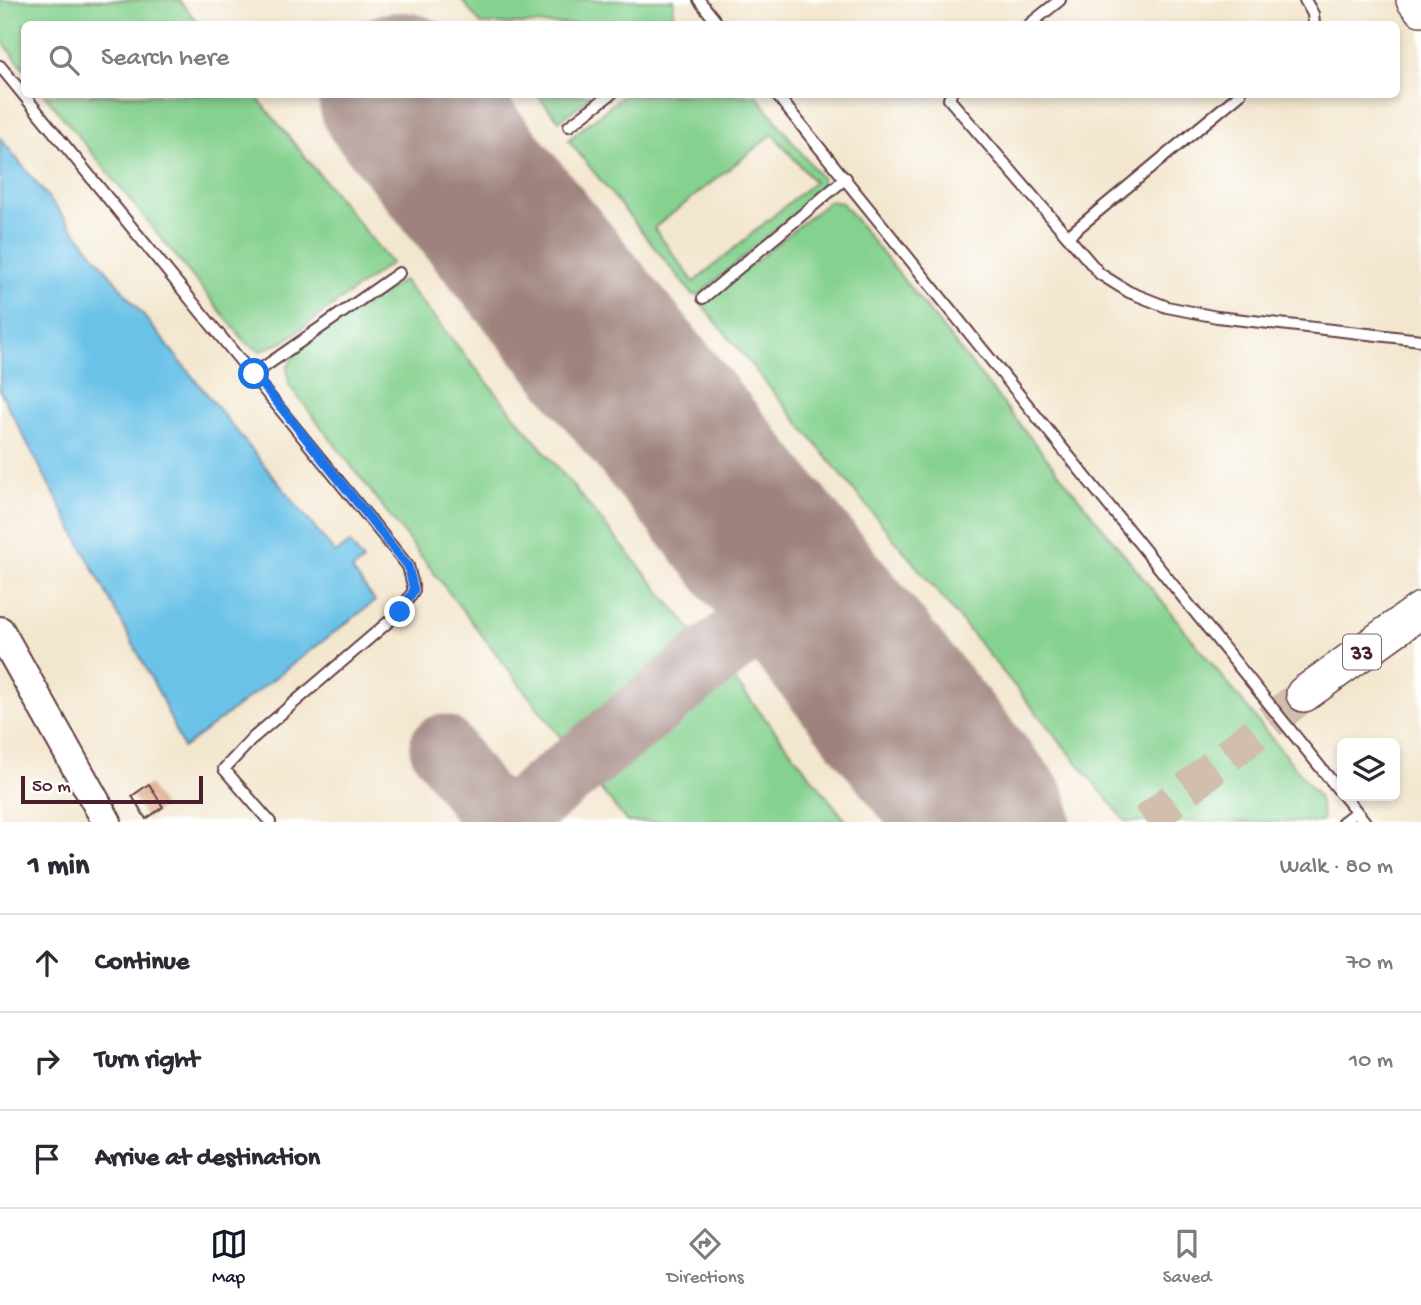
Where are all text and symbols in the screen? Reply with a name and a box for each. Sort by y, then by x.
search box [21,21,1400,98]
icon: search [45,41,83,79]
text: Search here [101,44,229,75]
route start [238,358,269,389]
route end [384,596,415,627]
road number: 33 [1343,634,1381,670]
map controls [1337,738,1400,801]
button: layers [1337,738,1400,801]
scale bar [21,773,203,805]
text: 50 m [32,776,71,799]
text: 1 min [28,850,89,885]
text: Walk · 80 m [1280,854,1393,881]
icon: ahead [28,944,66,982]
text: Continue [95,948,189,979]
text: 70 m [1346,950,1393,977]
icon: right [28,1042,66,1080]
text: Turn right [95,1046,199,1077]
text: 10 m [1349,1048,1393,1075]
icon: arrive [28,1140,66,1178]
text: Arrive at destination [95,1144,320,1175]
tab: Map [210,1225,248,1290]
tab: Directions [667,1225,744,1290]
tab: Saved [1163,1225,1211,1290]

